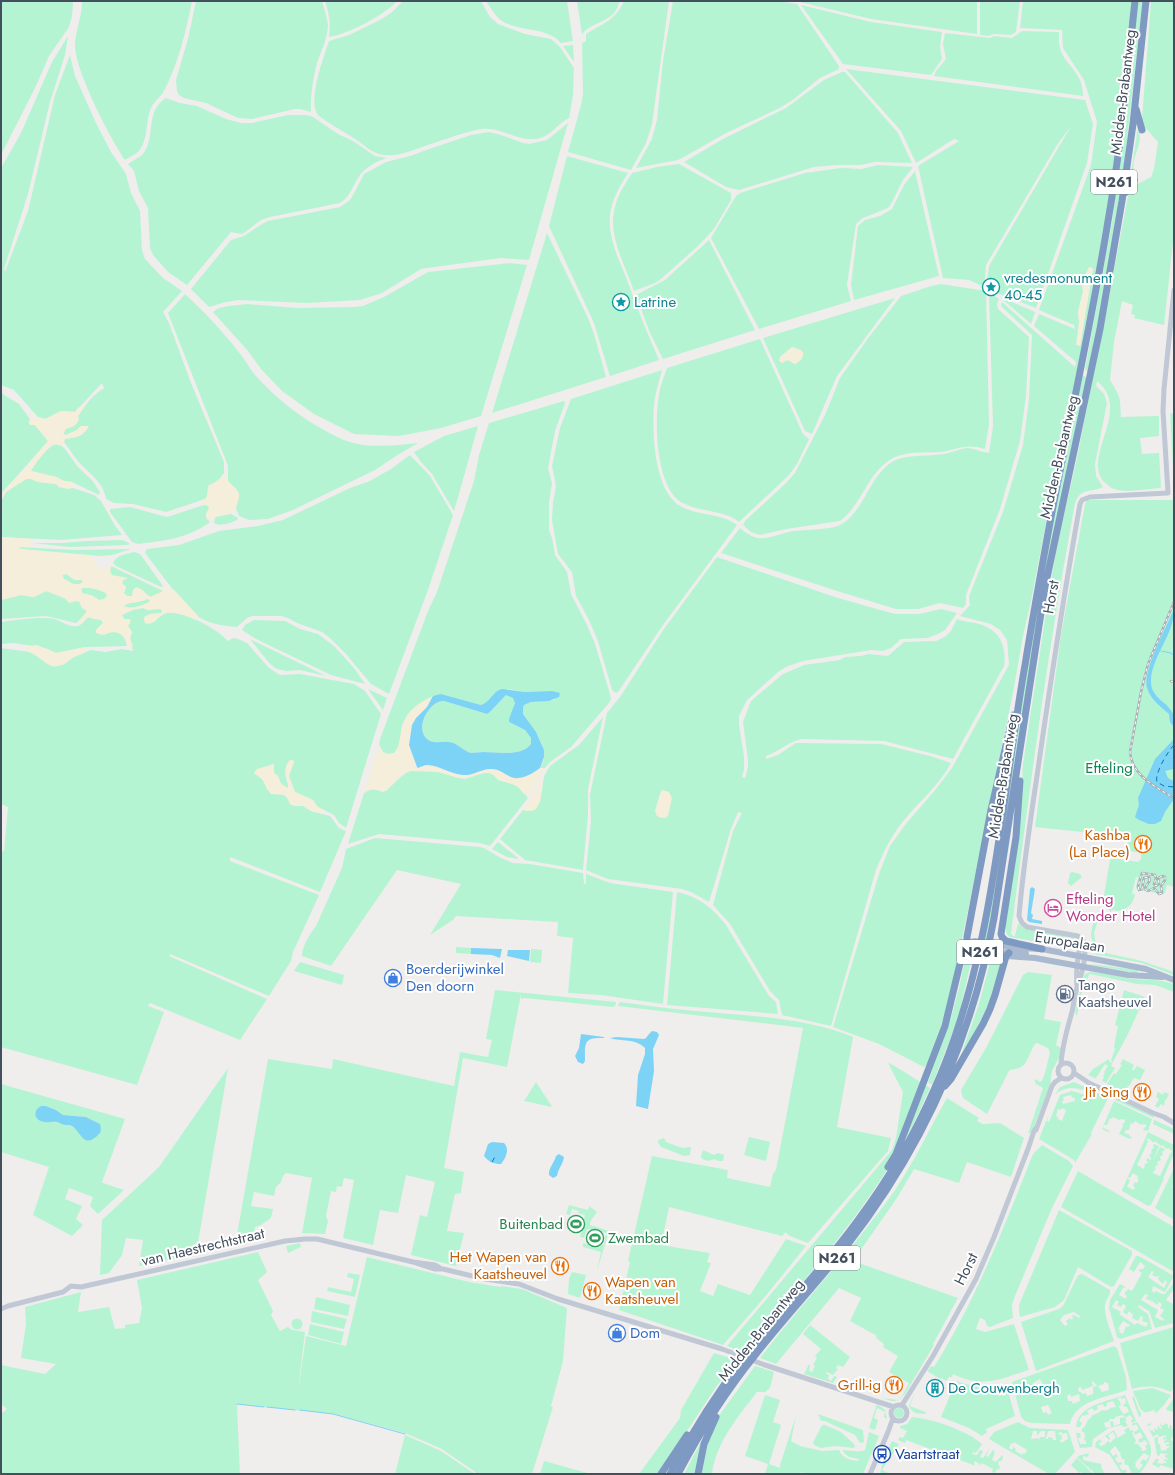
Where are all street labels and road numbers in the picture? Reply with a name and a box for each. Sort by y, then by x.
street label: Midden-Brabantweg [1104,28,1142,156]
road number: N261 [1091,170,1137,194]
street label: Midden-Brabantweg [1034,393,1084,521]
street label: Horst [1037,578,1065,616]
street label: Midden-Brabantweg [982,712,1024,840]
street label: Europalaan [1033,926,1107,958]
road number: N261 [957,940,1003,964]
street label: van Haestrechtstraat [139,1222,267,1272]
road number: N261 [814,1246,860,1270]
street label: Horst [949,1249,983,1289]
street label: Midden-Brabantweg [713,1274,809,1386]

